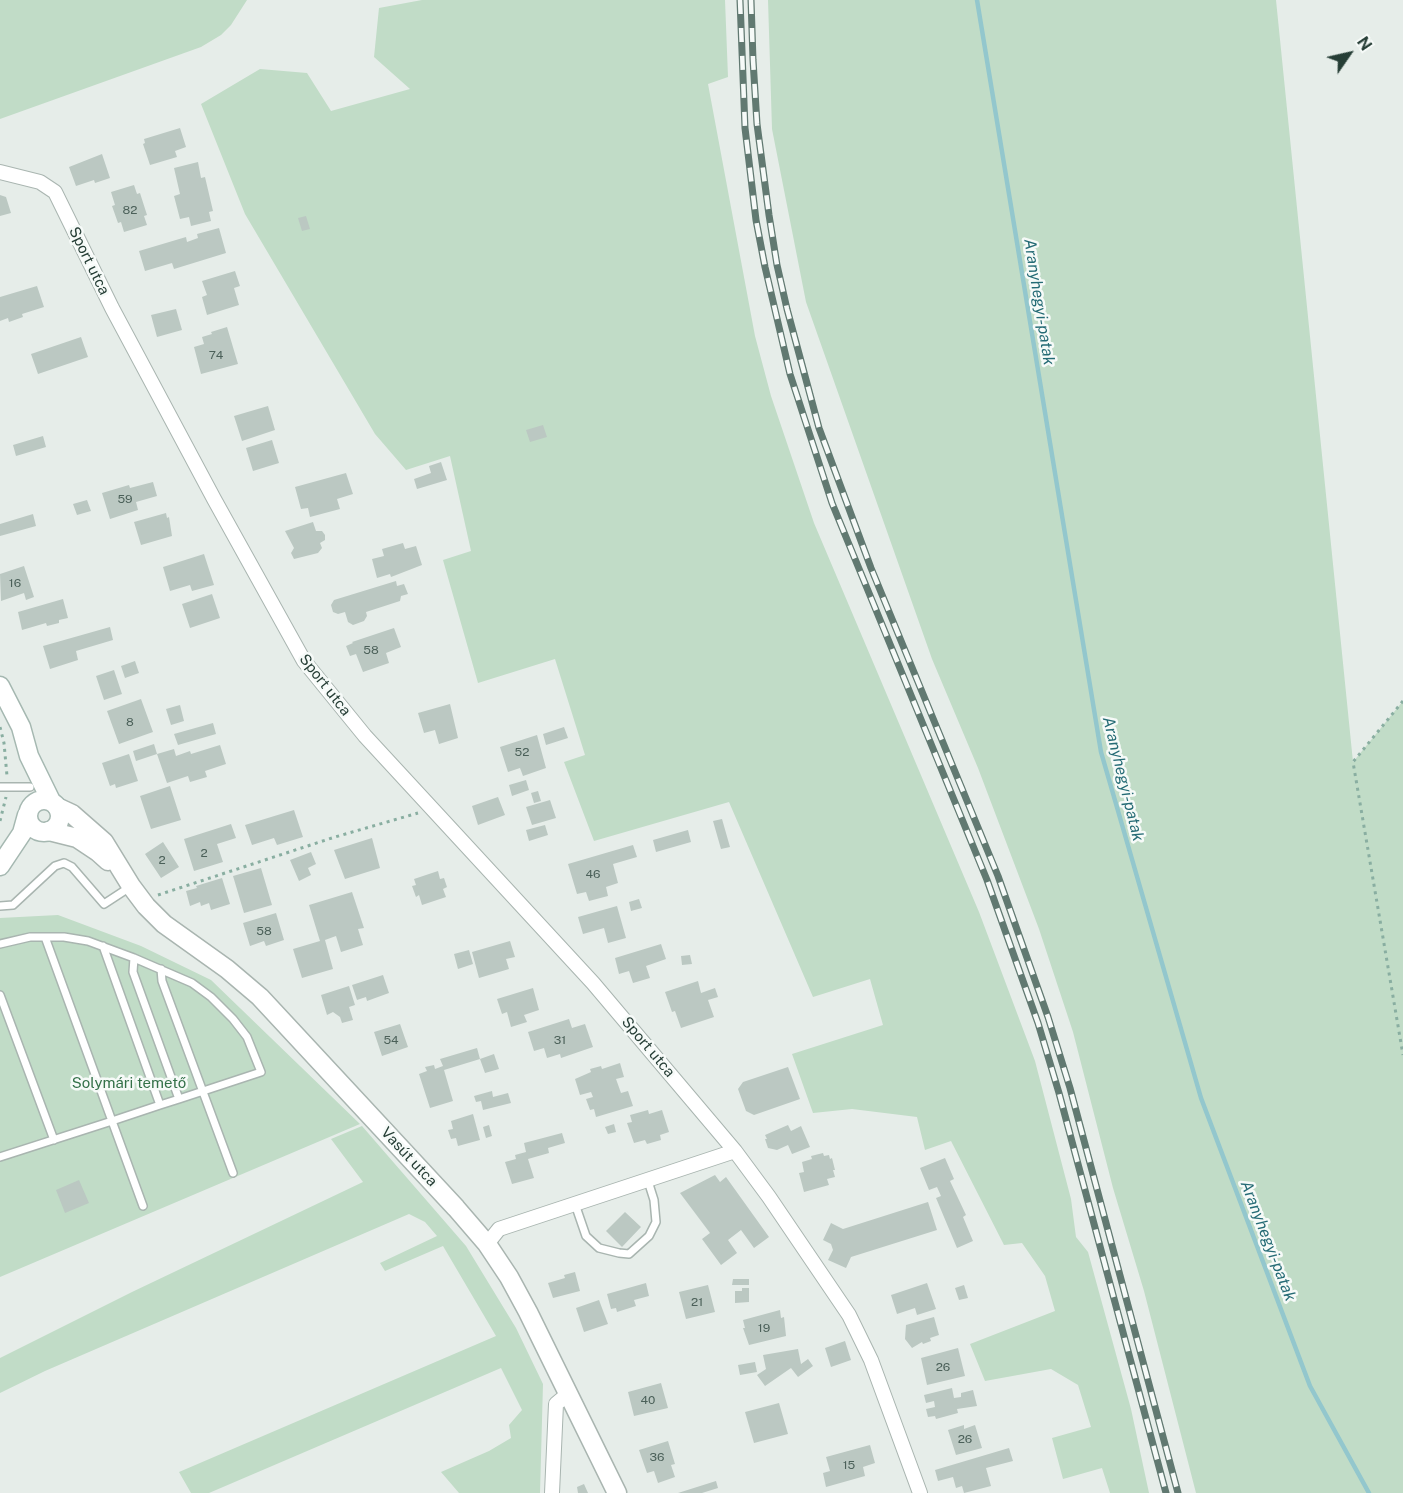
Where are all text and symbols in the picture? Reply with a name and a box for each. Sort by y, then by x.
north arrow [1319,24,1379,84]
text: N [1353,33,1376,54]
house number: 82 [123,203,137,217]
street label: Sport utca [65,224,113,298]
water label: Aranyhegyi-patak [1020,238,1058,366]
house number: 74 [209,348,223,362]
house number: 59 [117,492,133,506]
house number: 16 [9,576,21,590]
house number: 58 [363,643,379,657]
street label: Sport utca [295,651,355,719]
house number: 8 [126,715,134,729]
water label: Aranyhegyi-patak [1098,715,1148,843]
house number: 52 [515,745,529,759]
house number: 2 [200,846,208,860]
house number: 2 [158,853,166,867]
house number: 46 [585,867,601,881]
house number: 58 [256,924,272,938]
street label: Sport utca [618,1013,678,1081]
house number: 54 [383,1033,399,1047]
house number: 31 [554,1033,566,1047]
park label: Solymári temető [72,1074,186,1092]
street label: Vasút utca [377,1124,441,1190]
water label: Aranyhegyi-patak [1236,1178,1300,1304]
house number: 21 [691,1295,703,1309]
house number: 19 [758,1321,770,1335]
house number: 26 [936,1360,950,1374]
house number: 40 [641,1393,655,1407]
house number: 26 [958,1432,972,1446]
house number: 36 [650,1450,664,1464]
house number: 15 [843,1458,855,1472]

